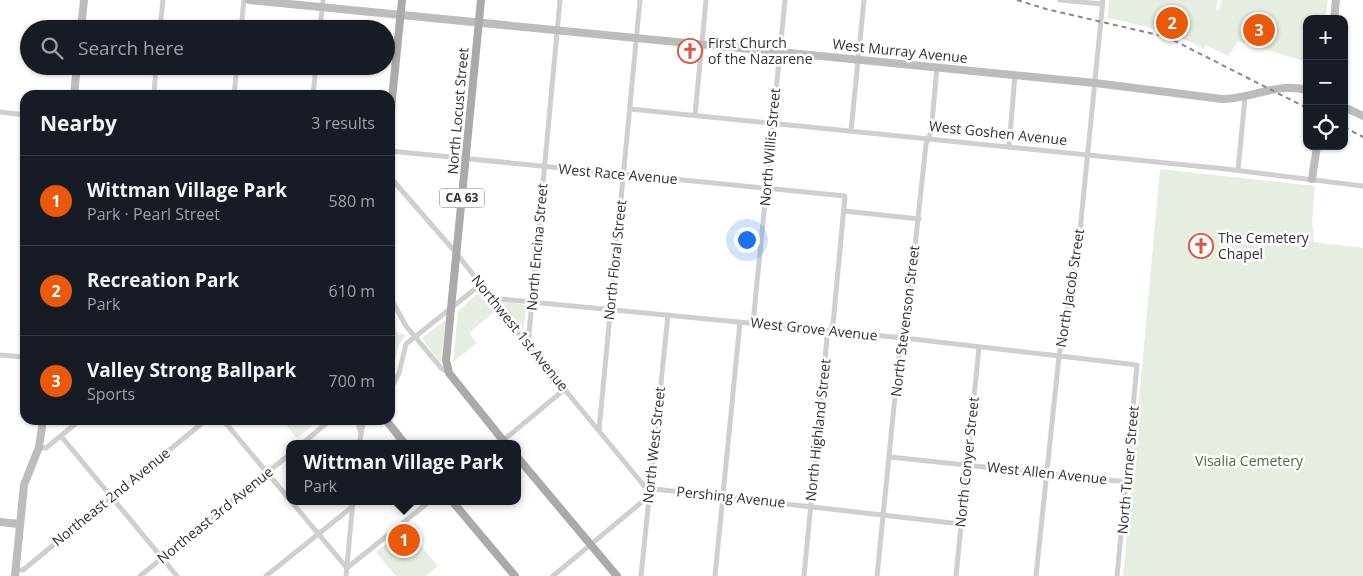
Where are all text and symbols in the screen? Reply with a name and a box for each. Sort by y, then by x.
pin: 2 [1156,4,1188,42]
pin: 3 [1243,11,1275,49]
map controls [1303,15,1348,150]
button: + [1303,15,1348,60]
search box [20,20,395,75]
place label: First Church of the Nazarene [708,33,813,68]
icon: search [38,34,66,62]
street label: West Murray Avenue [831,34,969,67]
text: Search here [78,35,184,61]
church icon: First Church of the Nazarene [677,38,703,64]
street label: North Locust Street [442,47,473,175]
button: − [1303,60,1348,105]
street label: North Willis Street [755,87,784,207]
button: locate [1303,105,1348,150]
text: Nearby [40,109,117,137]
text: 3 results [311,112,375,134]
street label: West Goshen Avenue [928,116,1068,149]
street label: West Race Avenue [558,159,679,188]
text: Wittman Village Park [87,177,287,203]
street label: North Encina Street [521,183,552,311]
road number: CA 63 [440,188,484,208]
text: 1 [51,190,61,212]
text: 580 m [329,190,375,212]
street label: North Floral Street [599,199,630,321]
text: Park · Pearl Street [87,203,220,225]
your location [734,227,760,253]
street label: North Jacob Street [1051,227,1088,349]
place label: The Cemetery Chapel [1218,228,1310,263]
church icon: The Cemetery Chapel [1188,233,1214,259]
street label: North Stevenson Street [886,244,923,398]
text: Recreation Park [87,267,239,293]
street label: Northwest 1st Avenue [468,271,573,395]
text: 2 [51,280,61,302]
text: 610 m [329,280,375,302]
text: Park [87,293,120,315]
street label: West Grove Avenue [750,312,879,345]
text: Valley Strong Ballpark [87,357,296,383]
street label: North Highland Street [801,358,834,502]
text: 3 [51,370,61,392]
text: 700 m [329,370,375,392]
text: Sports [87,383,135,405]
street label: North West Street [638,386,669,504]
street label: North Conyer Street [950,396,983,528]
street label: North Turner Street [1112,405,1143,535]
popup [286,440,521,505]
street label: Northeast 2nd Avenue [48,443,174,550]
text: Wittman Village Park [303,449,504,475]
park label: Visalia Cemetery [1195,451,1304,470]
street label: West Allen Avenue [986,457,1108,488]
street label: Northeast 3rd Avenue [153,462,277,567]
text: Park [303,475,337,497]
street label: Pershing Avenue [676,481,787,512]
pin: 1 [388,521,420,559]

